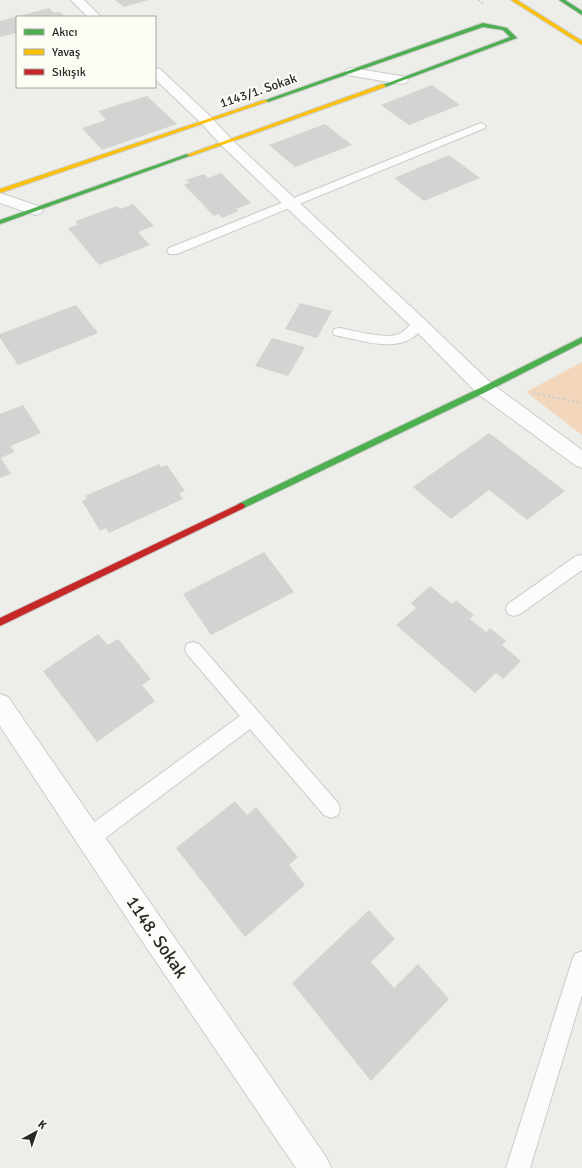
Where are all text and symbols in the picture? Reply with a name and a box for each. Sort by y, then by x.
legend [16,16,156,88]
text: Akıcı [52,25,78,40]
text: Yavaş [52,45,80,60]
text: Sıkışık [52,65,86,80]
street label: 1143/1. Sokak [218,70,299,112]
street label: 1148. Sokak [122,892,192,982]
north arrow [16,1112,56,1152]
text: K [35,1118,49,1132]

